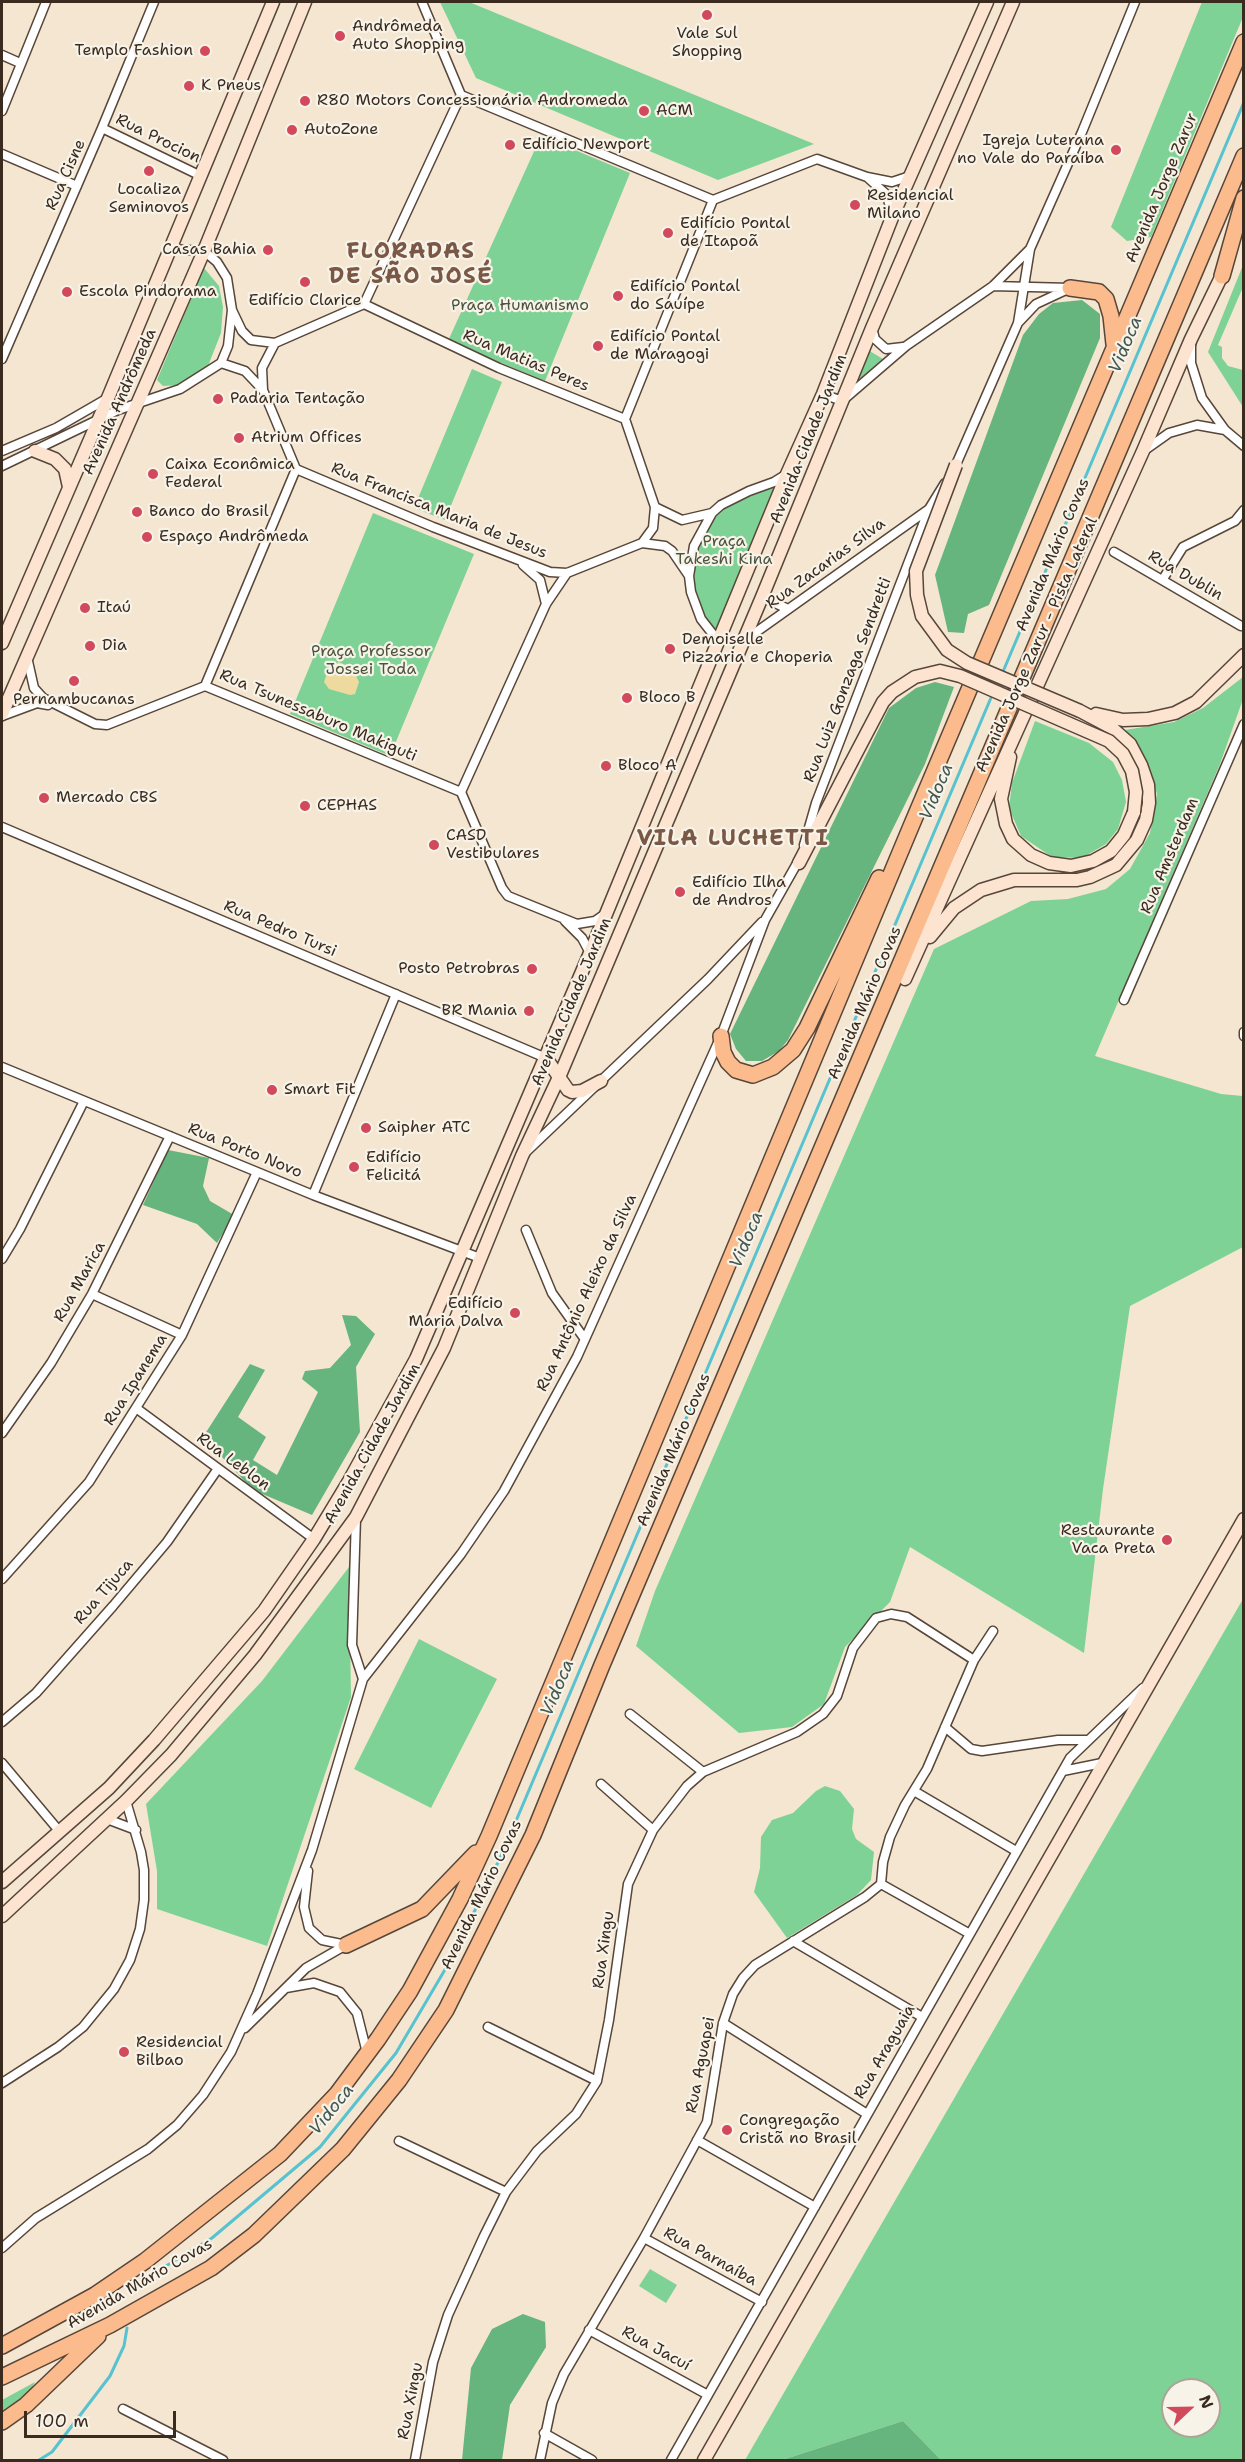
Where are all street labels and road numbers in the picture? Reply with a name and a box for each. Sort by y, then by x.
street label: Rua Procion [112,110,204,168]
street label: Avenida Jorge Zarur [1122,110,1202,266]
street label: Rua Cisne [42,137,90,213]
street label: Avenida Andrômeda [79,326,161,478]
street label: Rua Matias Peres [460,326,592,396]
street label: Avenida Cidade Jardim [766,352,852,526]
street label: Rua Francisca Maria de Jesus [328,459,550,563]
street label: Avenida Mário Covas [1012,475,1094,635]
street label: Rua Zacarias Silva [763,514,889,614]
street label: Avenida Jorge Zarur - Pista Lateral [972,514,1102,776]
street label: Rua Dublin [1144,547,1226,605]
street label: Rua Luiz Gonzaga Sendretti [800,575,896,785]
street label: Rua Tsunessaburo Makiguti [216,666,420,766]
street label: Rua Amsterdam [1137,795,1203,917]
street label: Rua Pedro Tursi [221,897,339,961]
street label: Avenida Cidade Jardim [528,915,616,1089]
street label: Avenida Mário Covas [824,923,906,1083]
street label: Rua Porto Novo [185,1119,305,1183]
street label: Rua Antônio Aleixo da Silva [533,1191,641,1395]
street label: Rua Marica [50,1238,110,1326]
street label: Rua Ipanema [100,1331,172,1429]
street label: Avenida Cidade Jardim [321,1360,425,1528]
street label: Avenida Mário Covas [633,1370,715,1530]
street label: Rua Leblon [193,1429,273,1495]
street label: Rua Tijuca [70,1555,138,1629]
street label: Avenida Mário Covas [437,1817,527,1973]
street label: Rua Xingu [589,1910,619,1990]
street label: Rua Araguaia [850,2001,920,2103]
street label: Rua Aguapei [682,2015,720,2115]
street label: Rua Parnaíba [660,2223,760,2291]
street label: Avenida Mário Covas [64,2235,216,2333]
street label: Rua Jacuí [618,2322,694,2376]
street label: Rua Xingu [394,2361,428,2441]

